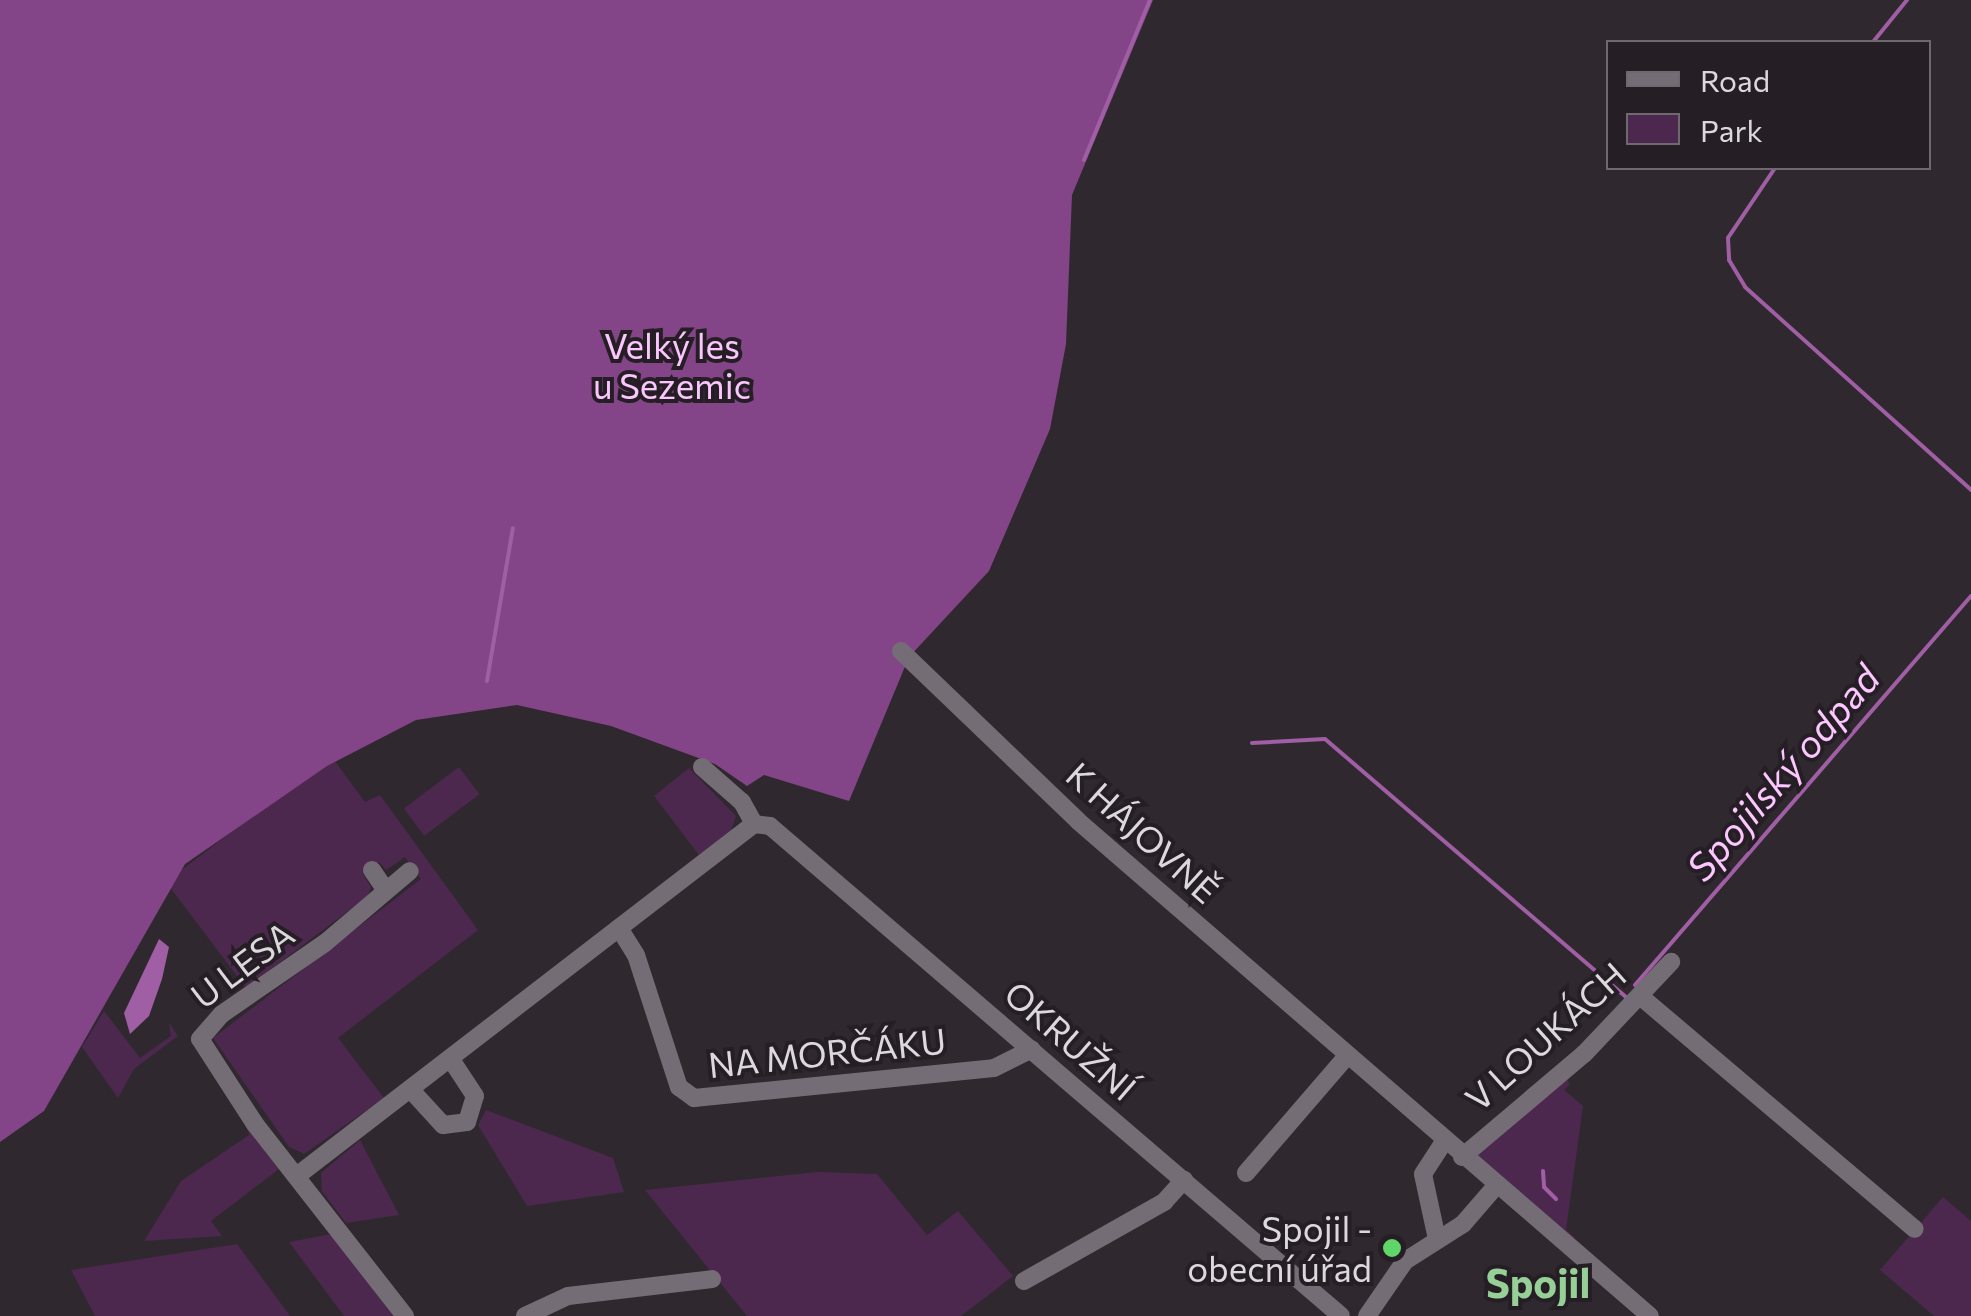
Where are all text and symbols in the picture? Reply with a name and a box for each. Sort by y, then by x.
legend [1606,40,1931,170]
text: Road [1700,61,1770,98]
text: Park [1700,111,1763,148]
park label: Velký les u Sezemic [593,324,751,406]
water label: Spojilský odpad [1676,655,1888,889]
street label: K HÁJOVNĚ [1058,753,1228,911]
street label: U LESA [182,912,302,1016]
street label: V LOUKÁCH [1456,953,1634,1119]
street label: OKRUŽNÍ [997,972,1145,1108]
street label: NA MORČÁKU [706,1019,948,1085]
place label: Spojil - obecní úřad [1187,1207,1372,1289]
marker: Spojil - obecní úřad [1381,1237,1403,1259]
district label: Spojil [1486,1258,1590,1306]

